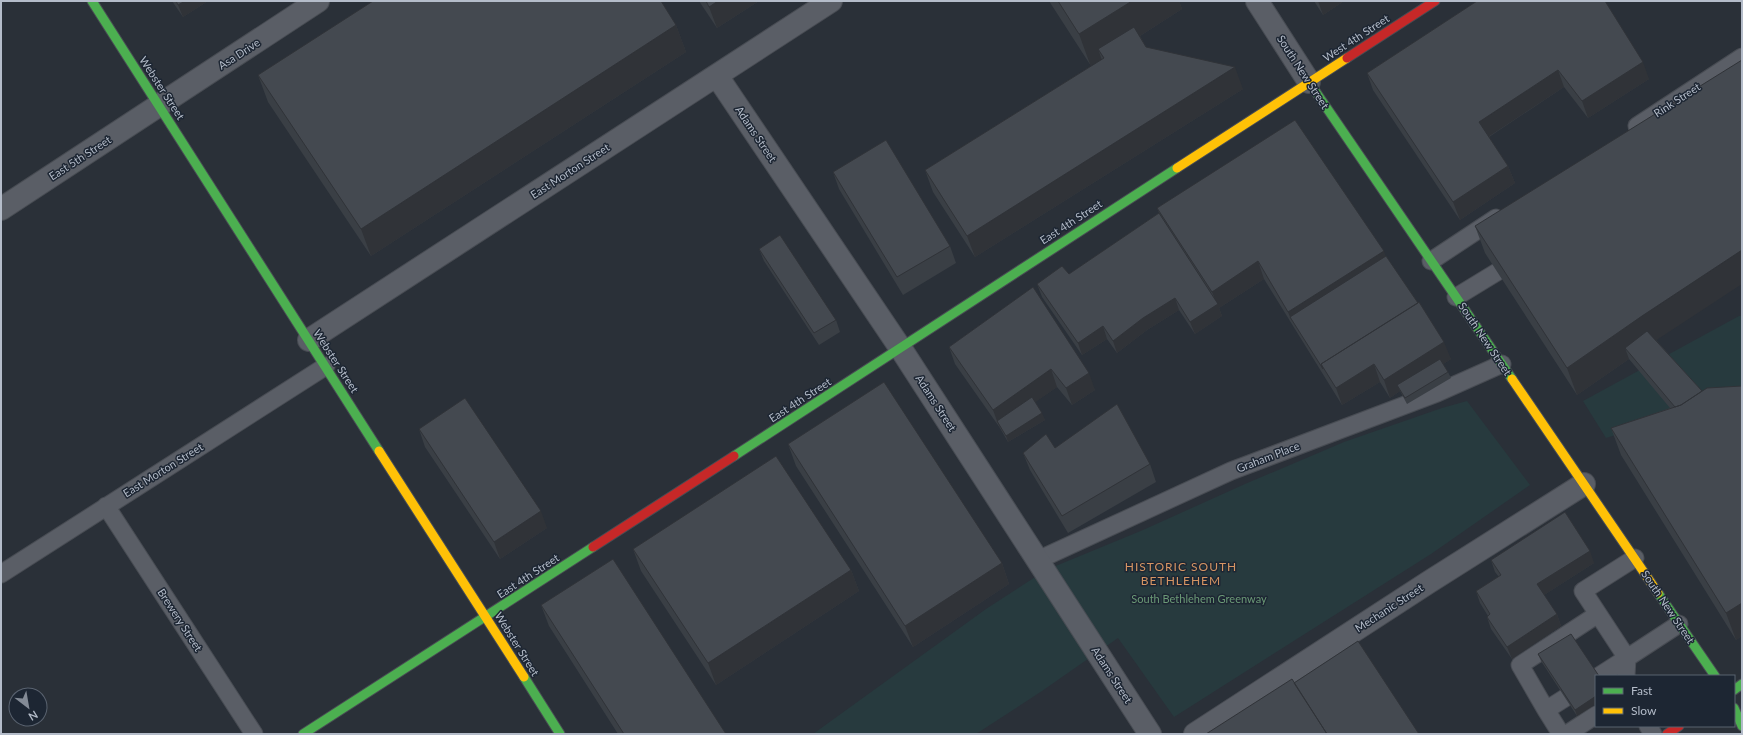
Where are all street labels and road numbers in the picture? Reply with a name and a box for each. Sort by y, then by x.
street label: West 4th Street [1320,11,1391,64]
street label: South New Street [1275,32,1332,111]
street label: Asa Drive [216,35,262,72]
street label: Webster Street [137,54,188,122]
street label: Rink Street [1651,80,1703,119]
street label: Adams Street [733,103,780,164]
street label: East 5th Street [46,133,113,183]
street label: East Morton Street [528,140,612,201]
street label: East 4th Street [1037,197,1104,247]
street label: South New Street [1456,300,1515,378]
street label: Webster Street [311,327,362,395]
street label: Adams Street [913,372,959,433]
street label: East 4th Street [766,375,833,425]
street label: Graham Place [1234,439,1301,475]
street label: East Morton Street [120,440,205,499]
street label: East 4th Street [494,551,561,601]
street label: South New Street [1639,568,1698,646]
street label: Mechanic Street [1352,581,1425,634]
street label: Brewery Street [155,586,206,654]
street label: Webster Street [493,609,542,678]
street label: Adams Street [1089,644,1135,705]

